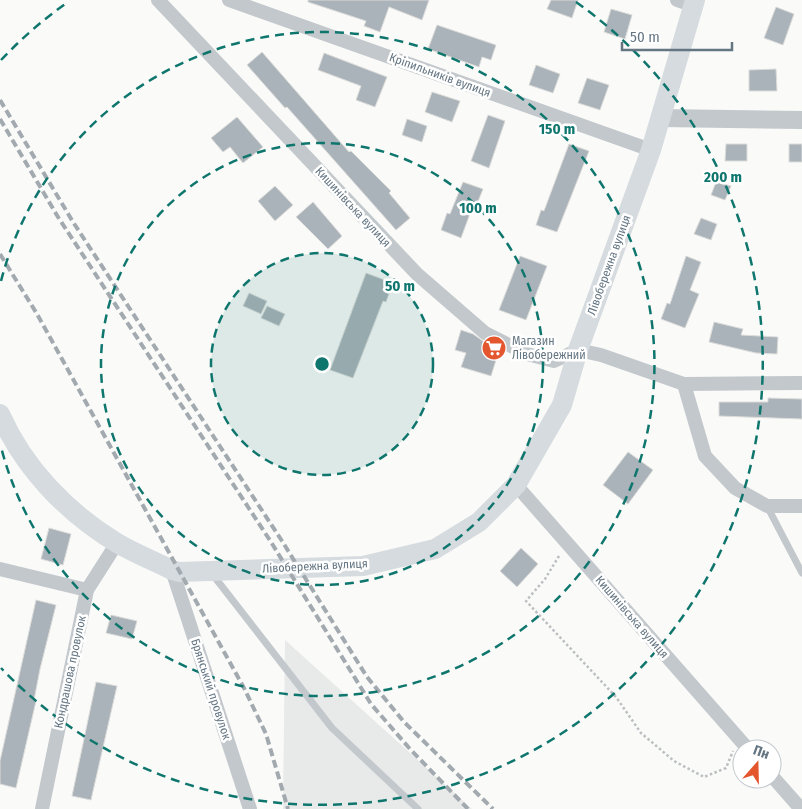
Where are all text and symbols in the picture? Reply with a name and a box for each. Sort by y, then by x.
scale bar [622,20,732,52]
text: 50 m [630,28,660,46]
street label: Кріпильників вулиця [387,50,493,100]
text: 150 m [539,120,575,138]
street label: Кишинівська вулиця [312,164,394,250]
text: 200 m [703,168,742,186]
text: 100 m [459,199,497,217]
street label: Лівобережна вулиця [584,213,634,317]
text: 50 m [385,277,415,295]
place label: Магазин Лівобережний [512,334,586,362]
supermarket icon: Магазин Лівобережний [481,335,507,361]
centre of rings [313,355,331,373]
street label: Лівобережна вулиця [262,556,368,576]
street label: Кишинівська вулиця [593,573,671,661]
street label: Кондрашова провулок [51,614,89,730]
street label: Брянський провулок [188,637,234,742]
north arrow [732,739,782,789]
text: Пн [751,742,772,763]

